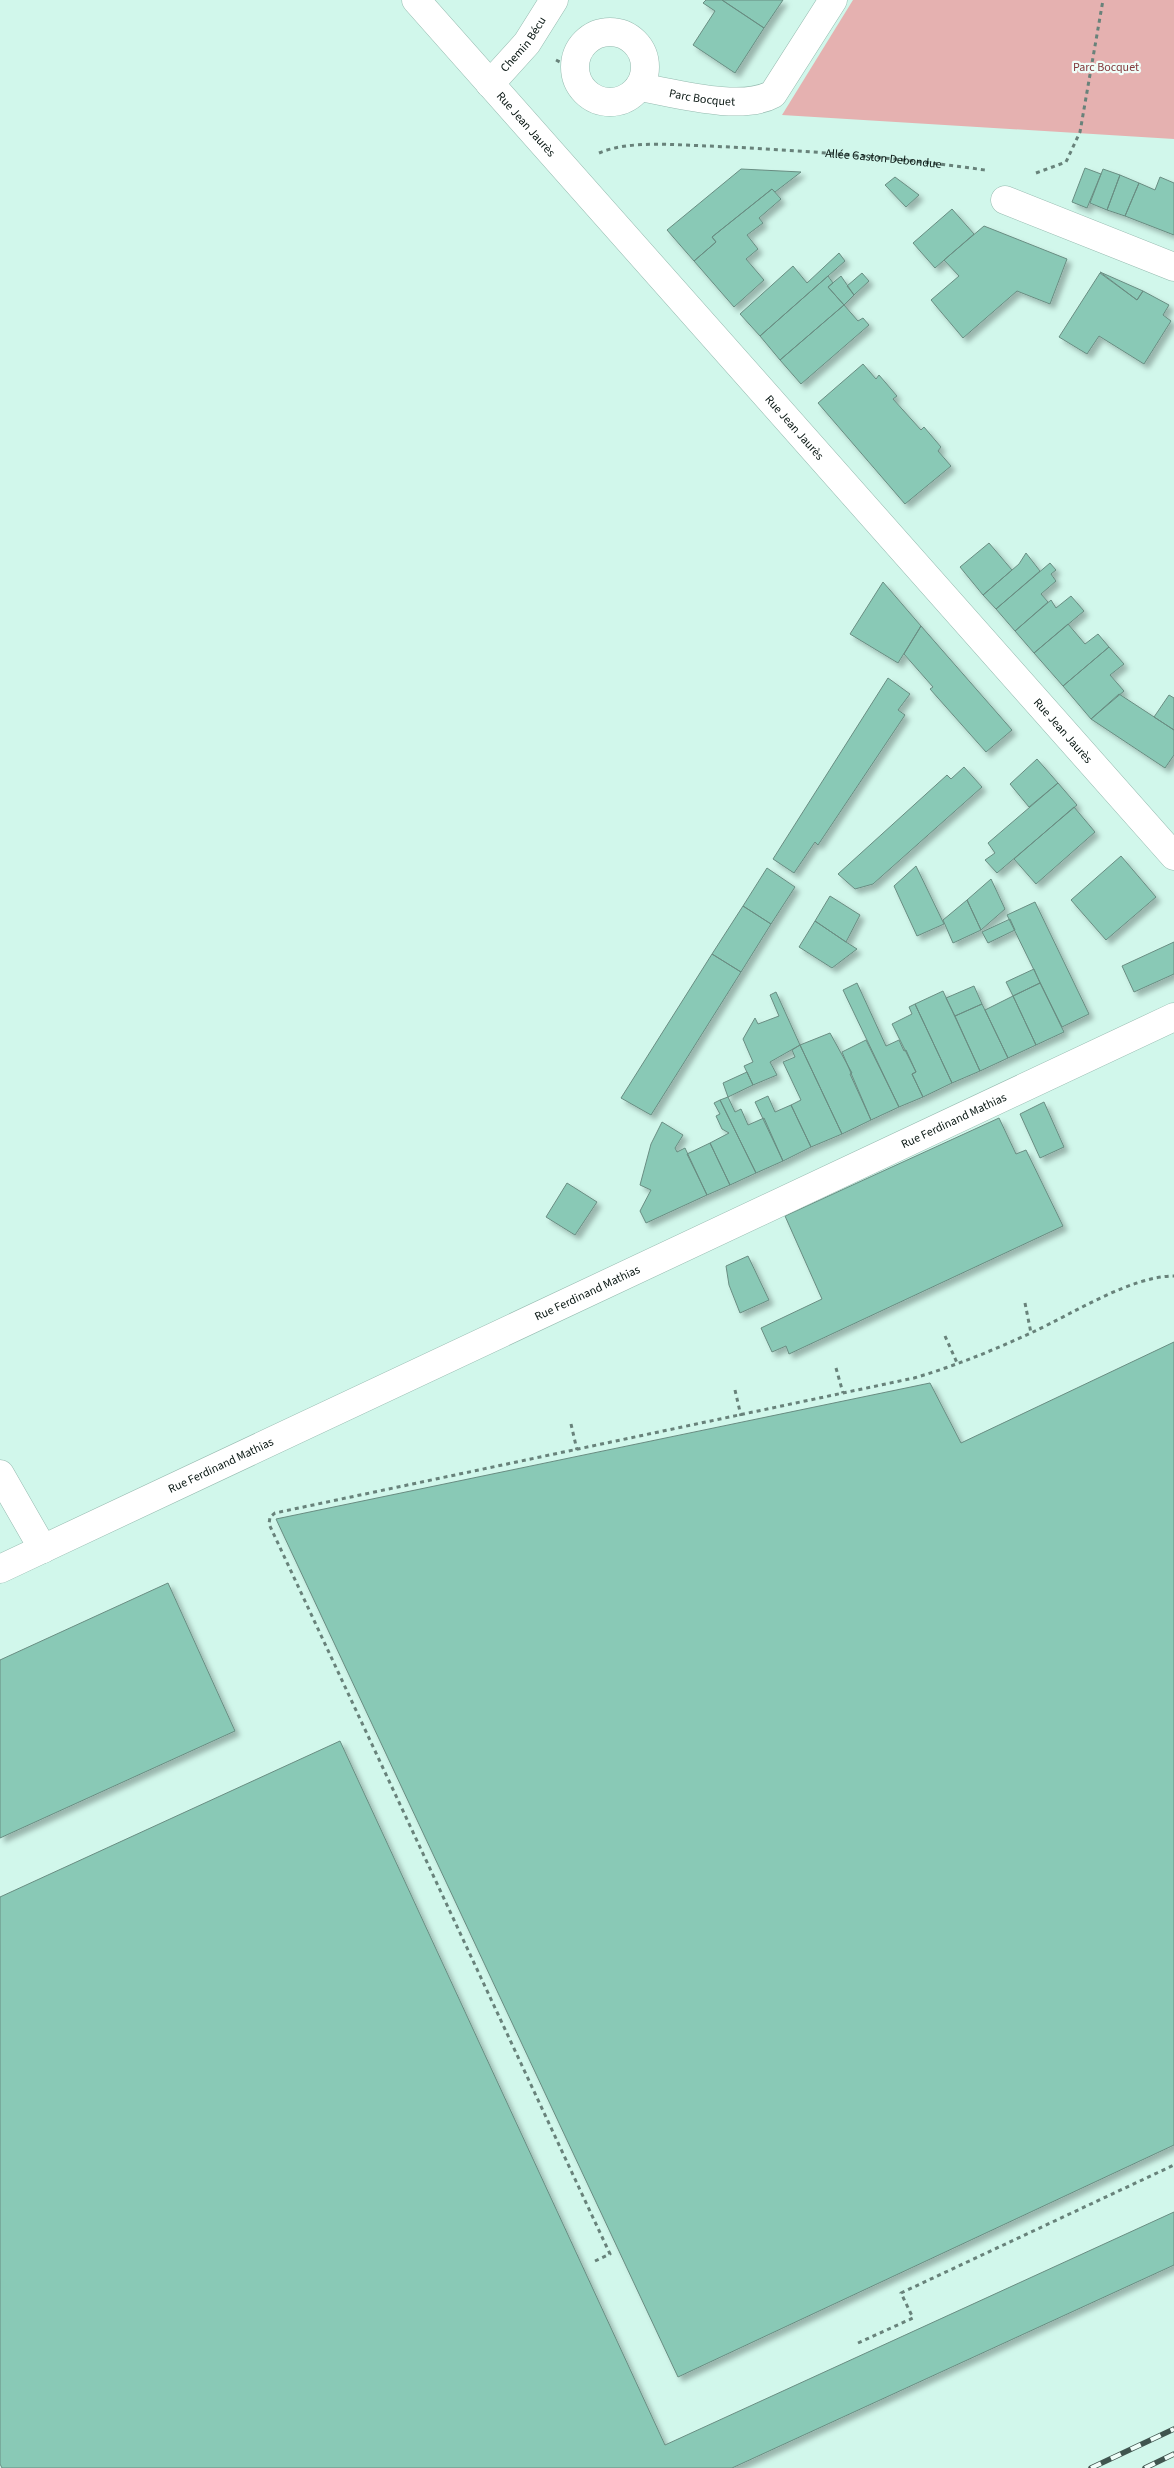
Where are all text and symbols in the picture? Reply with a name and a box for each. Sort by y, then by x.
street label: Chemin Bécu [497,13,551,76]
park label: Parc Bocquet [1073,59,1139,76]
street label: Parc Bocquet [668,85,735,111]
street label: Rue Jean Jaurès [492,88,559,161]
street label: Allée Gaston Debondue [825,145,943,173]
street label: Rue Jean Jaurès [761,392,828,464]
street label: Rue Jean Jaurès [1029,695,1096,767]
street label: Rue Ferdinand Mathias [899,1089,1010,1153]
street label: Rue Ferdinand Mathias [532,1261,643,1325]
street label: Rue Ferdinand Mathias [166,1434,277,1498]

